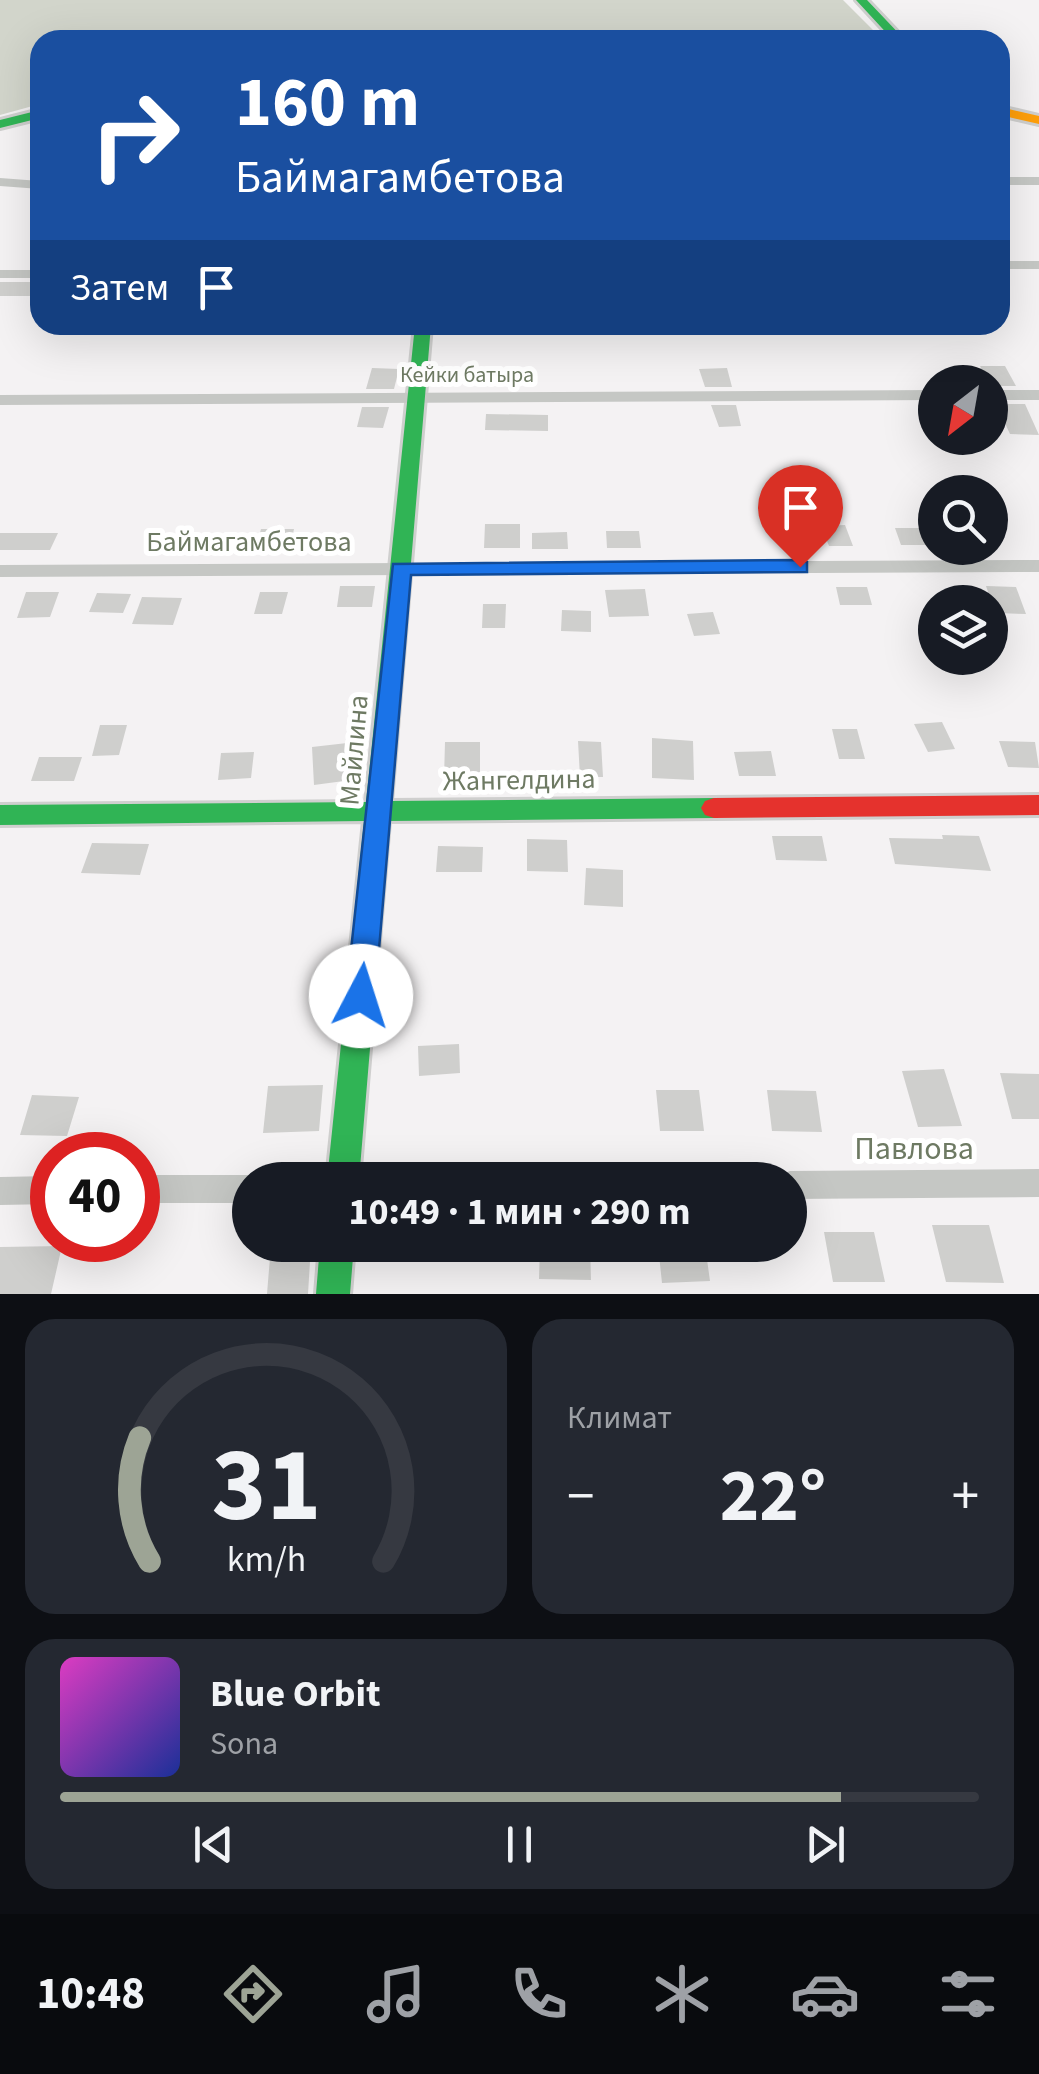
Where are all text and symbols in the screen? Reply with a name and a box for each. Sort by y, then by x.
text: 160 m [235,53,420,153]
icon: right [70,70,200,200]
text: Баймагамбетова [235,146,565,210]
icon: arrive [189,260,244,315]
text: Затем [70,261,169,315]
street label: Кейки батыра [400,359,534,391]
north arrow [918,365,1008,455]
map controls [918,365,1008,675]
pin [758,465,843,568]
button: search [918,475,1008,565]
icon: arrive [773,480,828,535]
street label: Баймагамбетова [146,522,352,562]
button: layers [918,585,1008,675]
street label: Майлина [329,693,379,807]
street label: Жангелдина [442,759,596,801]
position arrow [309,944,413,1048]
street label: Павлова [854,1126,974,1172]
speed limit sign: 40 [30,1132,160,1262]
text: 10:49 · 1 мин · 290 m [348,1185,691,1239]
text: Климат [567,1395,672,1441]
text: 31 [211,1413,321,1561]
text: 22° [720,1443,826,1550]
text: − [567,1458,594,1536]
text: + [952,1458,979,1536]
text: km/h [226,1534,306,1585]
text: Blue Orbit [210,1667,381,1721]
text: Sona [210,1721,278,1767]
icon: previous [186,1817,241,1872]
icon: pause [492,1817,547,1872]
icon: next [798,1817,853,1872]
icon: directions [218,1959,288,2029]
icon: music [361,1959,431,2029]
icon: phone [504,1959,574,2029]
icon: climate [647,1959,717,2029]
icon: car [790,1959,860,2029]
icon: filters [933,1959,1003,2029]
text: 10:48 [36,1962,145,2026]

